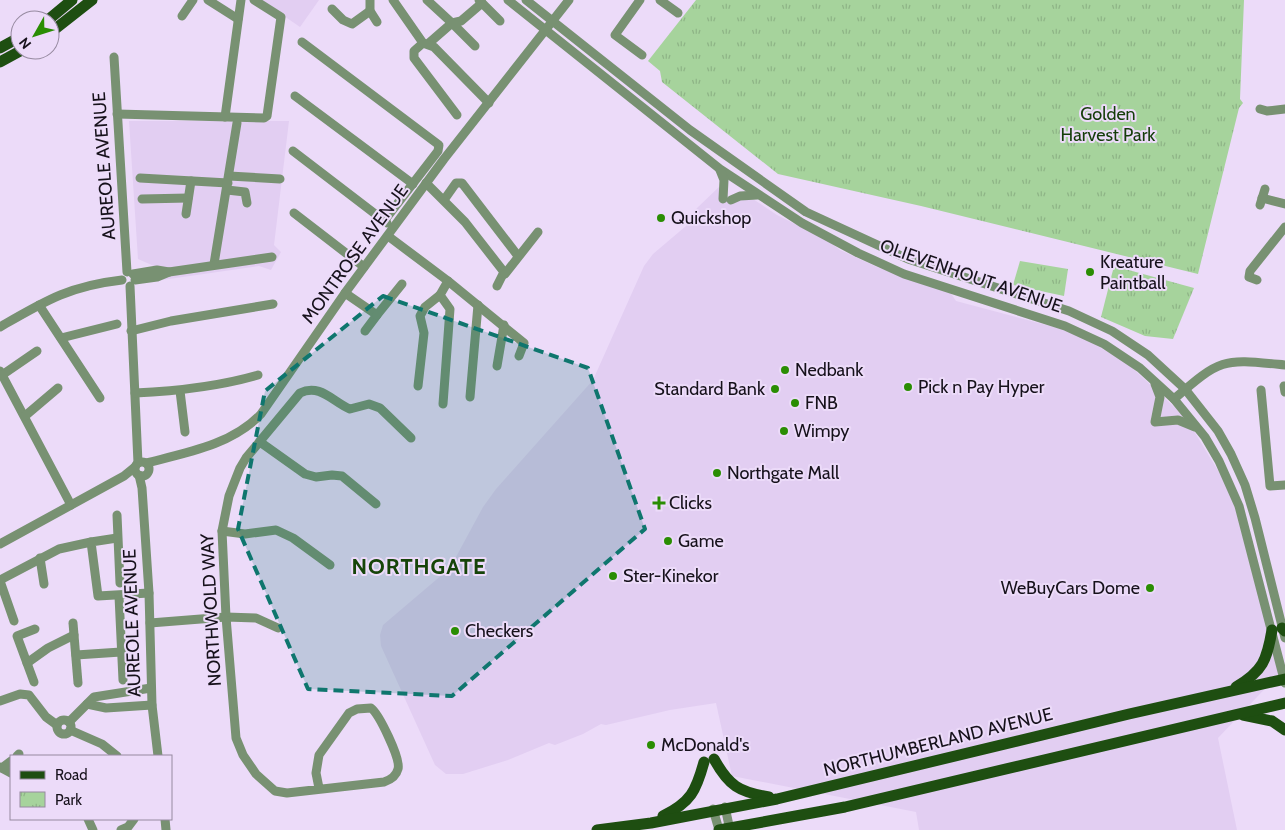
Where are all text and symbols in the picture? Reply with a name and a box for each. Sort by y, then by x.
north arrow [10,10,60,60]
text: N [15,34,35,53]
street label: AUREOLE AVENUE [88,91,120,241]
park label: Golden Harvest Park [1061,103,1156,146]
street label: MONTROSE AVENUE [297,180,413,328]
place label: Quickshop [671,207,751,229]
marker: Quickshop [655,212,667,224]
street label: OLIEVENHOUT AVENUE [877,234,1065,318]
place label: Kreature Paintball [1100,251,1166,294]
marker: Kreature Paintball [1084,266,1096,278]
place label: Nedbank [795,359,864,381]
marker: Nedbank [779,364,791,376]
place label: Pick n Pay Hyper [918,376,1045,398]
place label: Standard Bank [654,378,766,400]
marker: Pick n Pay Hyper [902,381,914,393]
marker: Standard Bank [769,383,781,395]
place label: FNB [805,392,838,414]
marker: FNB [789,397,801,409]
place label: Wimpy [794,420,849,442]
marker: Wimpy [778,425,790,437]
place label: Northgate Mall [727,462,840,484]
marker: Northgate Mall [711,467,723,479]
place label: Clicks [669,492,712,514]
marker: Clicks [653,497,665,509]
place label: Game [678,530,724,552]
street label: NORTHWOLD WAY [196,532,226,687]
marker: Game [662,535,674,547]
street label: AUREOLE AVENUE [118,549,146,697]
district label: NORTHGATE [351,553,487,580]
place label: Ster-Kinekor [623,565,719,587]
marker: Ster-Kinekor [607,570,619,582]
place label: WeBuyCars Dome [1001,577,1140,599]
marker: WeBuyCars Dome [1144,582,1156,594]
place label: Checkers [465,620,533,642]
marker: Checkers [449,625,461,637]
street label: NORTHUMBERLAND AVENUE [821,703,1055,781]
place label: McDonald's [661,734,749,756]
marker: McDonald's [645,739,657,751]
legend [10,755,172,820]
text: Road [55,766,88,784]
text: Park [55,791,82,809]

